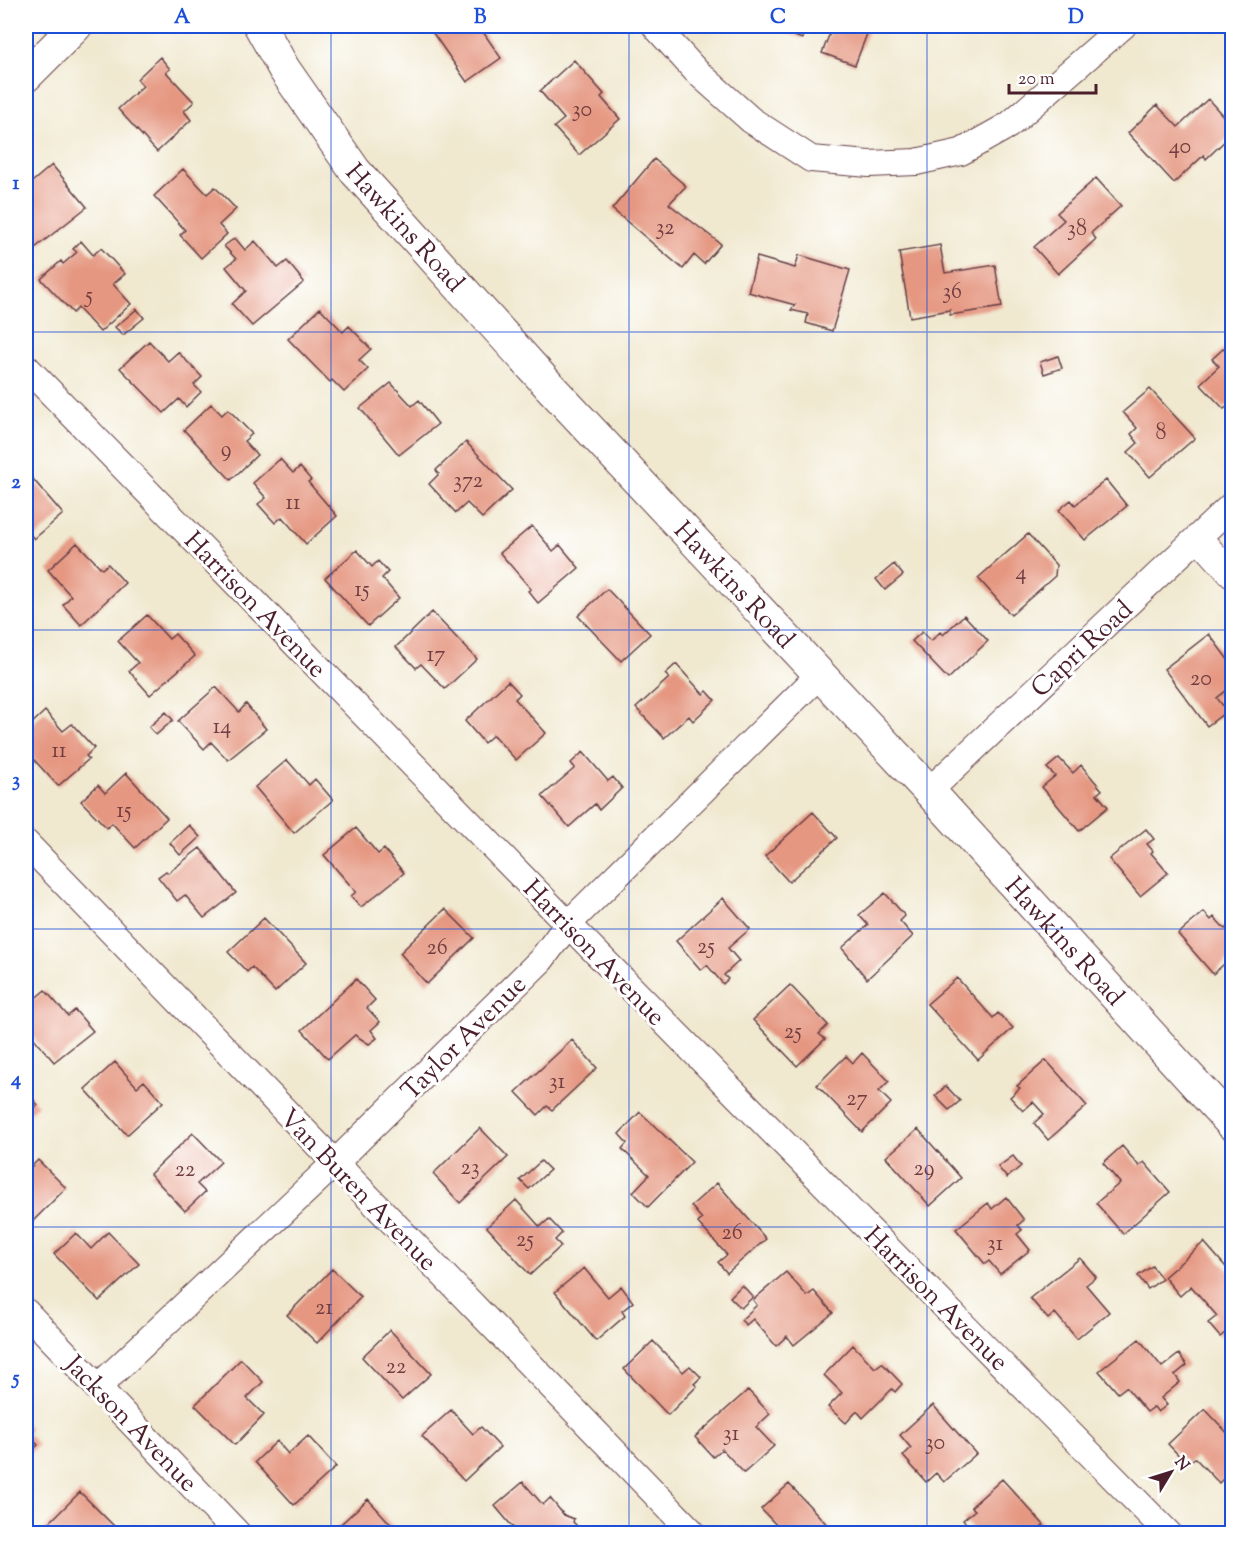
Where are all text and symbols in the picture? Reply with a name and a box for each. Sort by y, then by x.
text: A [174,4,191,33]
text: B [474,4,487,33]
text: C [770,4,786,33]
text: D [1068,4,1084,33]
scale bar [1009,57,1096,95]
text: 20 m [1018,67,1055,93]
house number: 30 [572,95,592,127]
house number: 40 [1169,132,1191,164]
street label: Hawkins Road [335,156,472,302]
text: 1 [13,170,20,199]
house number: 32 [655,213,675,245]
house number: 38 [1067,214,1087,246]
house number: 36 [942,277,962,309]
house number: 5 [83,281,93,313]
house number: 8 [1155,418,1167,450]
house number: 9 [221,435,231,467]
house number: 372 [453,466,483,498]
text: 2 [11,469,21,498]
house number: 11 [286,488,301,520]
street label: Hawkins Road [664,514,803,658]
street label: Harrison Avenue [174,524,334,687]
house number: 4 [1015,558,1027,590]
house number: 15 [354,575,370,607]
street label: Capri Road [1023,592,1142,707]
house number: 17 [427,640,445,672]
house number: 20 [1190,664,1212,696]
house number: 14 [213,712,231,744]
house number: 11 [52,736,67,768]
text: 3 [12,767,20,796]
house number: 15 [116,796,132,828]
street label: Hawkins Road [995,870,1132,1015]
street label: Harrison Avenue [513,872,673,1035]
house number: 25 [697,932,715,964]
house number: 26 [426,933,448,965]
street label: Taylor Avenue [394,968,536,1110]
house number: 25 [784,1017,802,1049]
text: 4 [10,1066,21,1095]
house number: 31 [549,1067,566,1099]
house number: 27 [846,1084,868,1116]
street label: Van Buren Avenue [270,1101,445,1280]
house number: 23 [460,1153,480,1185]
house number: 29 [914,1154,935,1186]
house number: 22 [175,1155,195,1187]
house number: 26 [721,1218,743,1250]
street label: Harrison Avenue [855,1219,1016,1380]
house number: 25 [516,1225,534,1257]
house number: 31 [987,1229,1004,1261]
house number: 21 [315,1293,333,1325]
street label: Jackson Avenue [54,1347,205,1501]
house number: 22 [386,1352,406,1384]
text: 5 [11,1365,20,1394]
house number: 31 [723,1419,740,1451]
house number: 30 [925,1428,945,1460]
north arrow [1141,1442,1201,1502]
text: N [1168,1452,1194,1477]

